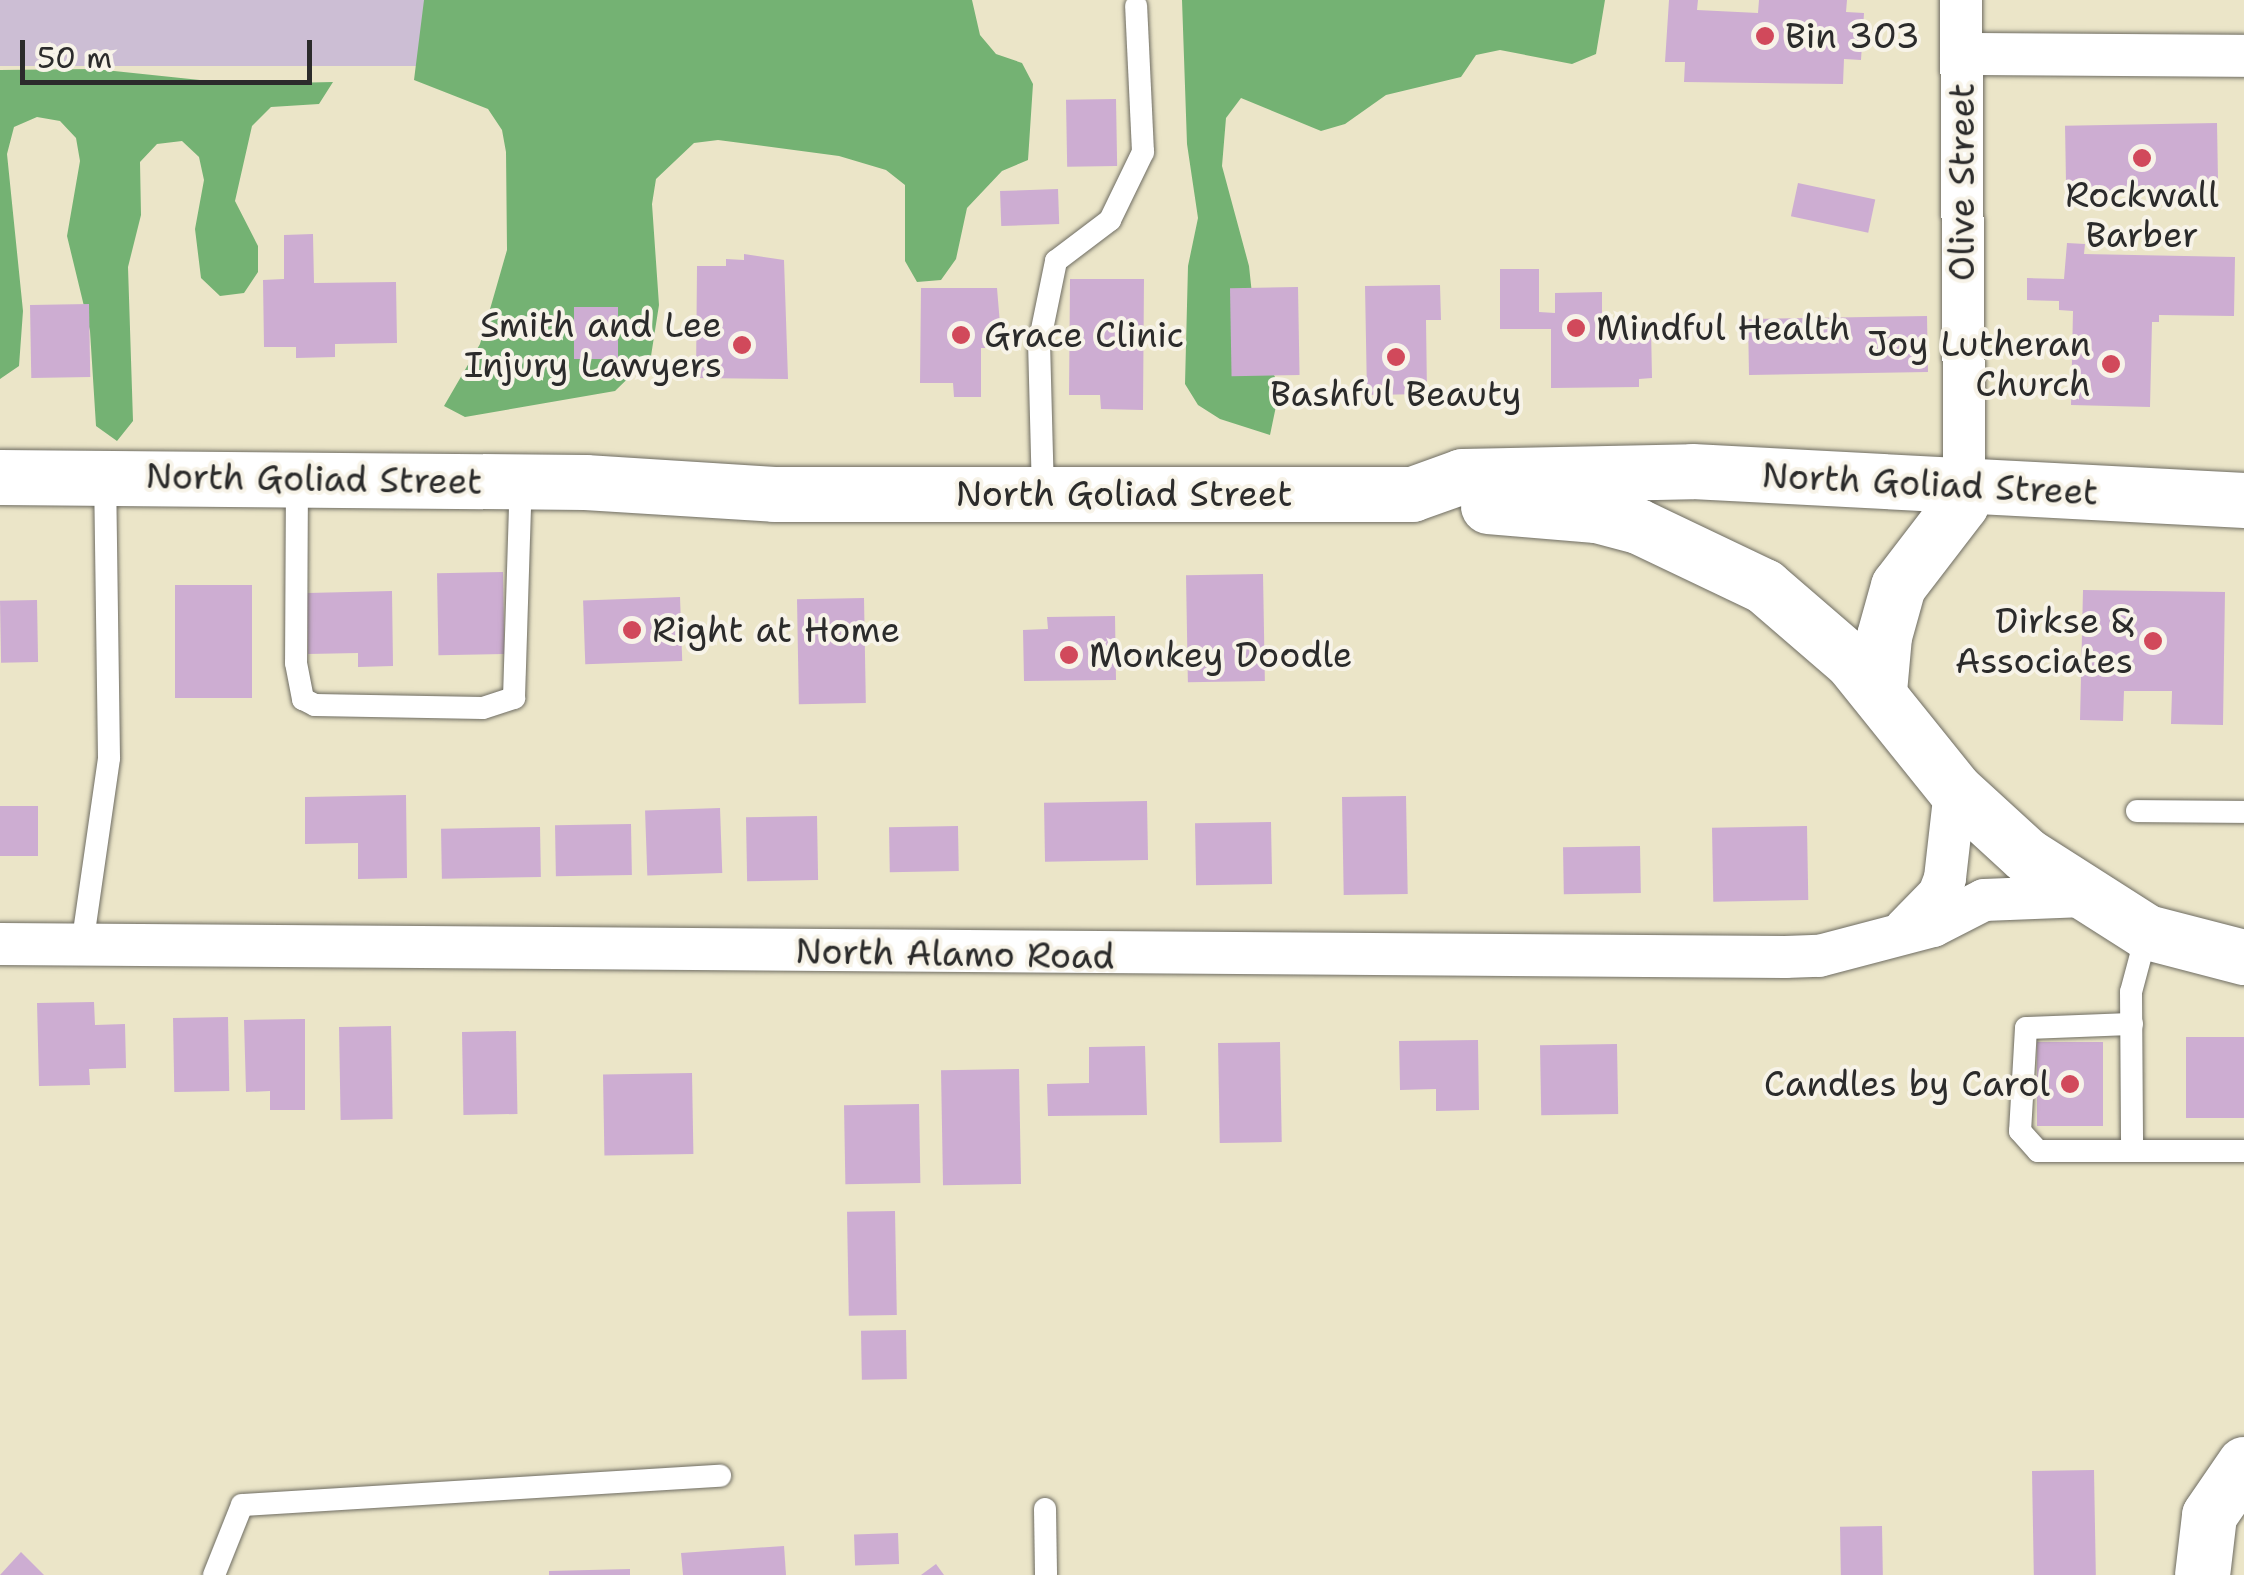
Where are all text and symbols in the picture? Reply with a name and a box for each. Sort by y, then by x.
place label: Bin 303 [1785,15,1920,57]
scale bar [25,20,318,82]
marker: Bin 303 [1754,25,1776,47]
text: 50 m [37,37,112,78]
street label: Olive Street [1941,83,1983,281]
marker: Rockwall Barber [2131,147,2153,169]
place label: Rockwall Barber [2065,174,2219,256]
place label: Smith and Lee Injury Lawyers [464,304,722,386]
place label: Mindful Health [1596,307,1851,349]
place label: Grace Clinic [984,314,1184,356]
marker: Mindful Health [1565,317,1587,339]
marker: Grace Clinic [948,322,974,348]
place label: Joy Lutheran Church [1867,323,2091,405]
marker: Smith and Lee Injury Lawyers [731,334,753,356]
marker: Bashful Beauty [1385,346,1407,368]
marker: Joy Lutheran Church [2100,353,2122,375]
place label: Bashful Beauty [1270,373,1522,415]
street label: North Goliad Street [1761,454,2099,514]
street label: North Goliad Street [145,455,483,503]
street label: North Goliad Street [956,473,1292,515]
place label: Dirkse & Associates [1955,600,2133,682]
place label: Right at Home [652,609,900,651]
marker: Right at Home [621,619,643,641]
marker: Dirkse & Associates [2142,630,2164,652]
place label: Monkey Doodle [1089,634,1353,676]
marker: Monkey Doodle [1058,644,1080,666]
street label: North Alamo Road [795,930,1115,978]
place label: Candles by Carol [1764,1063,2050,1105]
marker: Candles by Carol [2059,1073,2081,1095]

